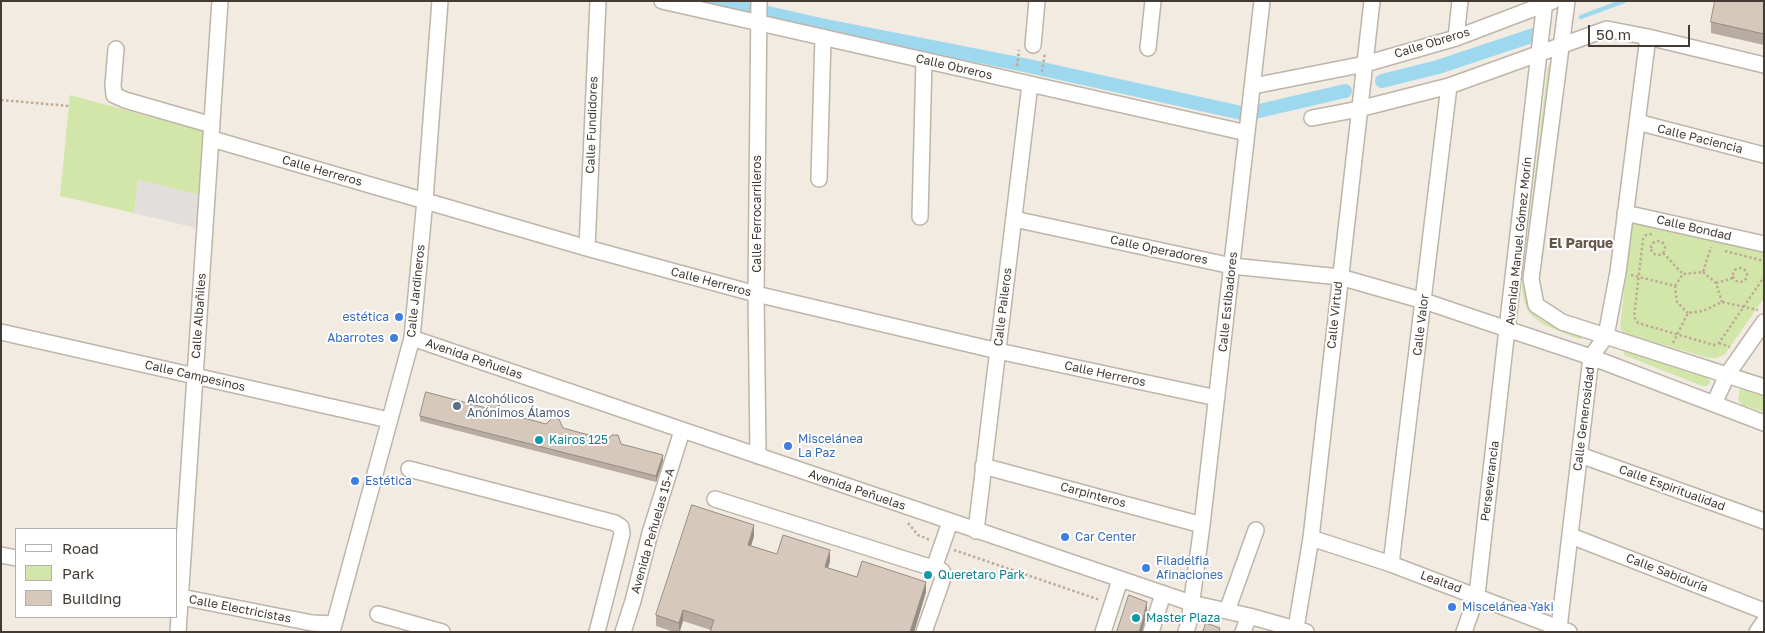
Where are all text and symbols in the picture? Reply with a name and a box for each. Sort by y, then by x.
scale bar [1590,15,1692,47]
street label: Calle Obreros [1392,25,1472,61]
text: 50 m [1596,25,1631,43]
street label: Calle Obreros [914,51,994,83]
street label: Calle Fundidores [583,76,601,174]
street label: Calle Paciencia [1656,121,1744,157]
street label: Calle Herreros [280,153,364,189]
street label: Calle Ferrocarrileros [750,155,764,273]
street label: Avenida Manuel Gómez Morín [1503,156,1535,326]
street label: Calle Bondad [1655,212,1733,244]
street label: Calle Operadores [1109,233,1209,267]
district label: El Parque [1549,236,1613,252]
street label: Calle Jardineros [404,244,428,338]
street label: Calle Estibadores [1216,251,1240,353]
street label: Calle Herreros [669,264,753,300]
street label: Calle Paileros [991,267,1015,347]
street label: Calle Albañiles [189,273,209,359]
street label: Calle Virtud [1324,280,1346,350]
street label: Calle Valor [1410,293,1432,357]
place label: estética [343,310,389,324]
marker: estética [393,311,405,323]
place label: Abarrotes [327,331,384,345]
marker: Abarrotes [388,332,400,344]
street label: Avenida Peñuelas [424,336,524,382]
street label: Calle Campesinos [143,357,247,395]
street label: Calle Herreros [1063,358,1147,390]
street label: Calle Generosidad [1570,366,1598,472]
place label: Alcohólicos Anónimos Álamos [467,392,570,420]
marker: Alcohólicos Anónimos Álamos [451,400,463,412]
place label: Miscelánea La Paz [798,432,863,460]
place label: Kairos 125 [549,433,608,447]
marker: Kairos 125 [533,434,545,446]
marker: Miscelánea La Paz [782,440,794,452]
street label: Perseverancia [1478,440,1502,522]
street label: Calle Espiritualidad [1617,462,1727,514]
street label: Avenida Peñuelas 15-A [628,466,678,596]
street label: Avenida Peñuelas [807,467,907,513]
place label: Estética [365,474,412,488]
marker: Estética [349,475,361,487]
street label: Carpinteros [1059,479,1127,511]
legend [15,528,178,618]
place label: Car Center [1075,530,1136,544]
marker: Car Center [1059,531,1071,543]
text: Road [62,539,99,557]
street label: Calle Sabiduría [1624,551,1710,595]
place label: Filadelfia Afinaciones [1156,554,1223,582]
marker: Filadelfia Afinaciones [1140,562,1152,574]
text: Park [62,564,94,582]
place label: Queretaro Park [938,568,1025,582]
street label: Lealtad [1418,568,1464,596]
marker: Queretaro Park [922,569,934,581]
text: Building [62,589,122,607]
street label: Calle Electricistas [188,592,292,626]
place label: Miscelánea Yaki [1462,600,1554,614]
marker: Miscelánea Yaki [1446,601,1458,613]
place label: Master Plaza [1146,611,1220,625]
marker: Master Plaza [1130,612,1142,624]

